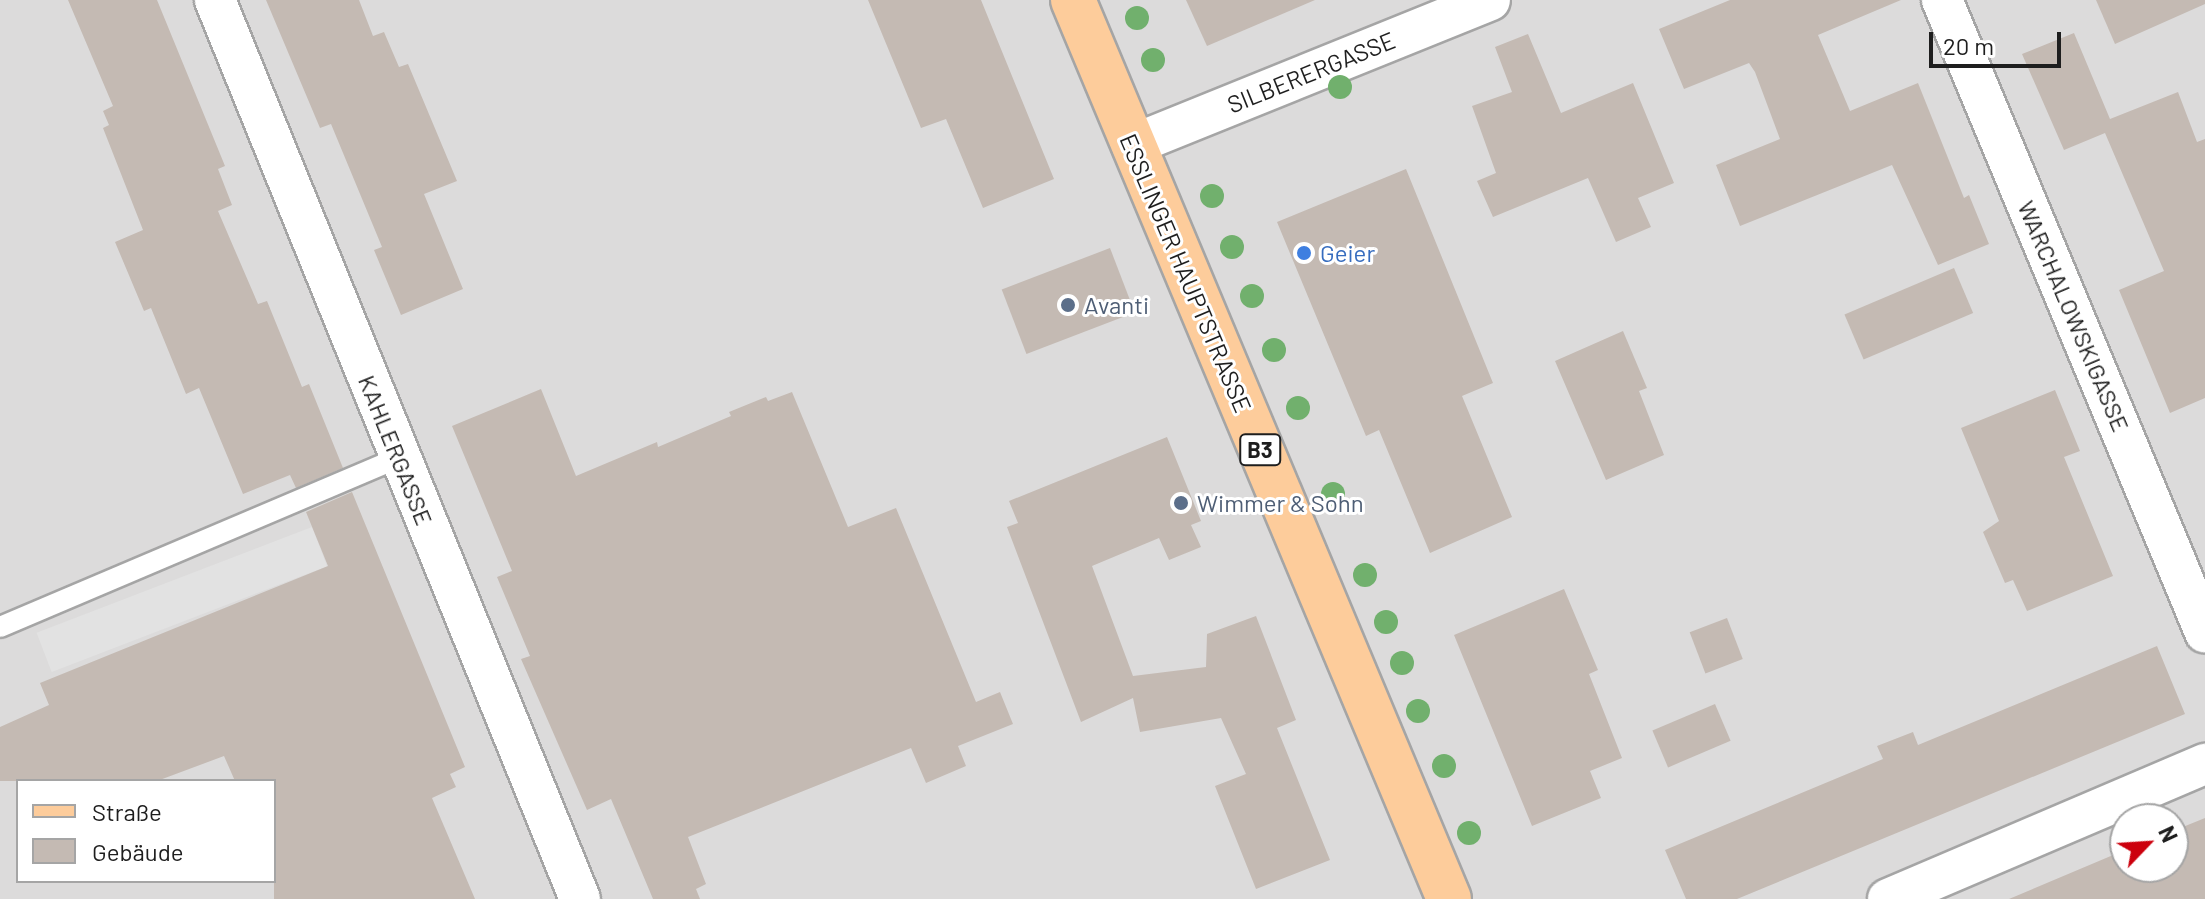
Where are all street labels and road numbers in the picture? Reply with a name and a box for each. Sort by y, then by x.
street label: SILBERERGASSE [1223,25,1399,119]
street label: ESSLINGER HAUPTSTRASSE [1114,129,1258,417]
street label: WARCHALOWSKIGASSE [2012,196,2136,436]
street label: KAHLERGASSE [353,371,439,529]
road number: B3 [1238,432,1282,468]

